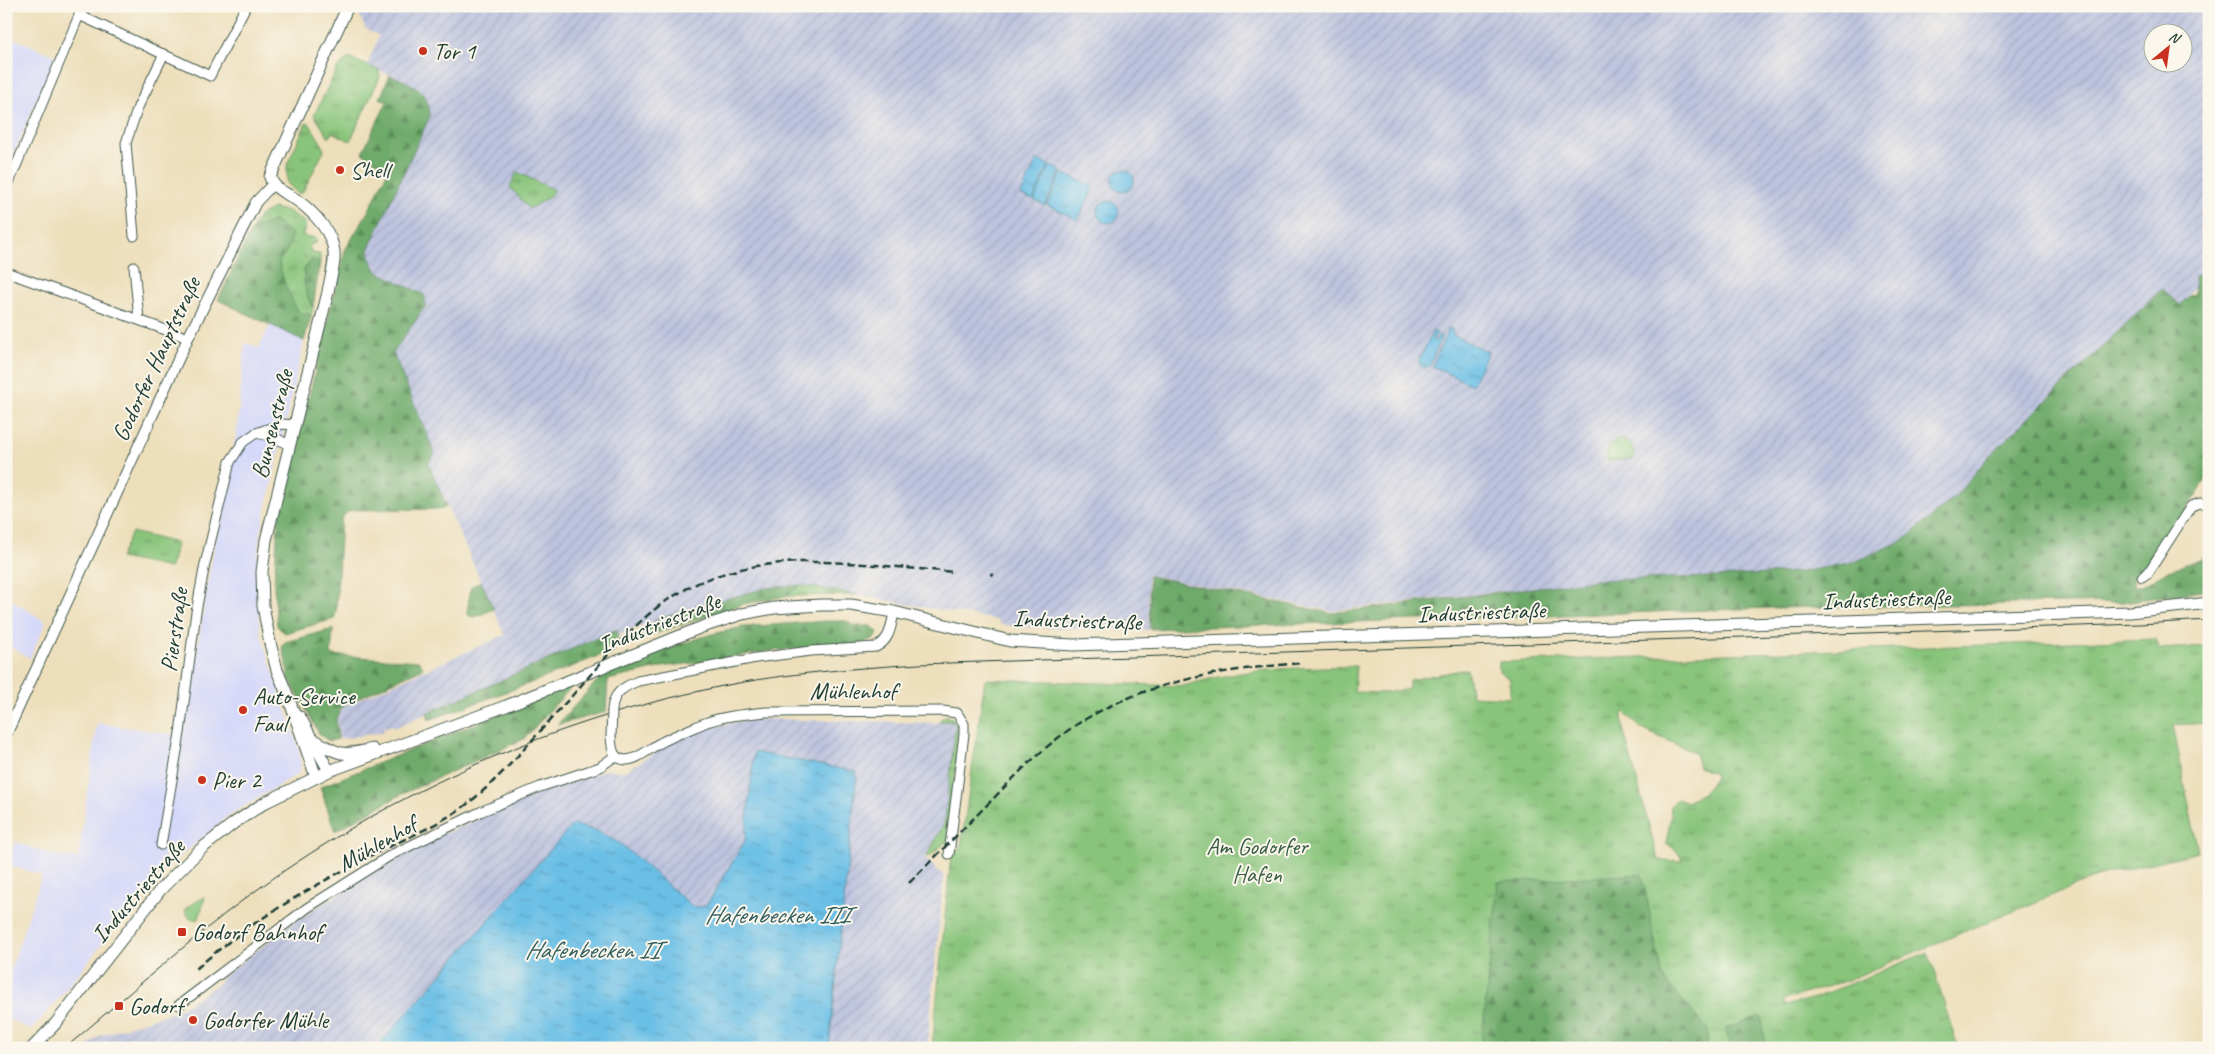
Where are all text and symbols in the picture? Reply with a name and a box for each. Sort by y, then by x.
north arrow [2142,22,2192,72]
text: N [2166,28,2184,48]
place label: Tor 1 [433,36,477,66]
marker: Tor 1 [417,45,429,57]
place label: Shell [350,155,393,185]
marker: Shell [334,164,346,176]
street label: Godorfer Hauptstraße [105,270,208,446]
street label: Bunsenstraße [244,364,301,481]
street label: Industriestraße [1821,582,1953,616]
street label: Pierstraße [153,584,195,674]
street label: Industriestraße [594,585,726,660]
street label: Industriestraße [1416,595,1548,629]
street label: Industriestraße [1012,603,1144,637]
street label: Mühlenhof [810,676,901,706]
place label: Auto-Service Faul [253,681,357,739]
marker: Auto-Service Faul [237,704,249,716]
place label: Pier 2 [212,765,263,795]
marker: Pier 2 [196,774,208,786]
street label: Mühlenhof [332,807,426,879]
street label: Industriestraße [85,831,193,949]
park label: Am Godorfer Hafen [1206,831,1310,889]
water label: Hafenbecken III [705,899,858,931]
place label: Godorf Bahnhof [192,917,327,947]
marker: Godorf Bahnhof [176,926,188,938]
water label: Hafenbecken II [525,934,668,966]
place label: Godorf [129,991,189,1021]
marker: Godorf [113,1000,125,1012]
place label: Godorfer Mühle [203,1005,330,1035]
marker: Godorfer Mühle [187,1014,199,1026]

